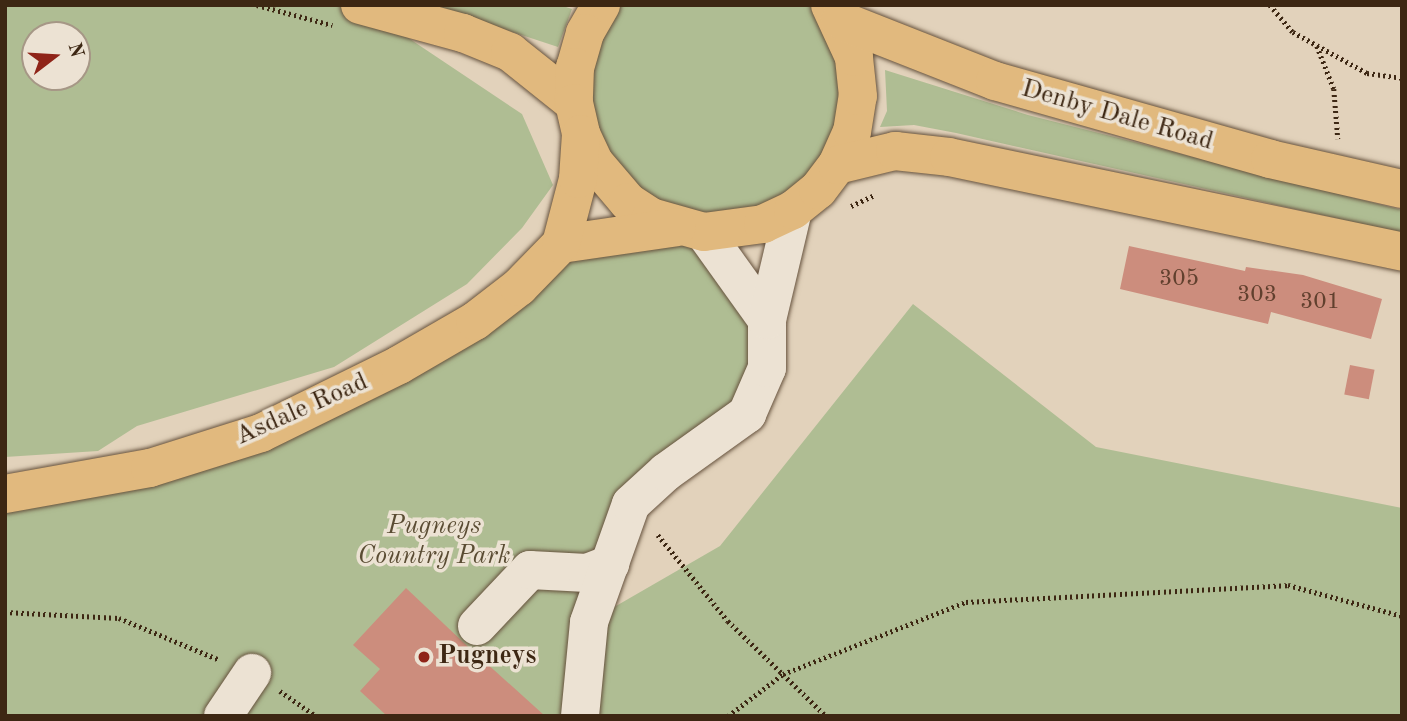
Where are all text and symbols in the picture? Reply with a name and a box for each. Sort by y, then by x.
north arrow [21,21,91,91]
text: N [63,41,86,60]
street label: Denby Dale Road [1018,74,1216,158]
house number: 305 [1159,265,1199,293]
house number: 303 [1237,281,1277,309]
house number: 301 [1300,288,1340,316]
street label: Asdale Road [231,367,373,453]
park label: Pugneys Country Park [358,511,510,572]
place label: Pugneys [438,641,536,673]
marker: Pugneys [416,649,432,665]

